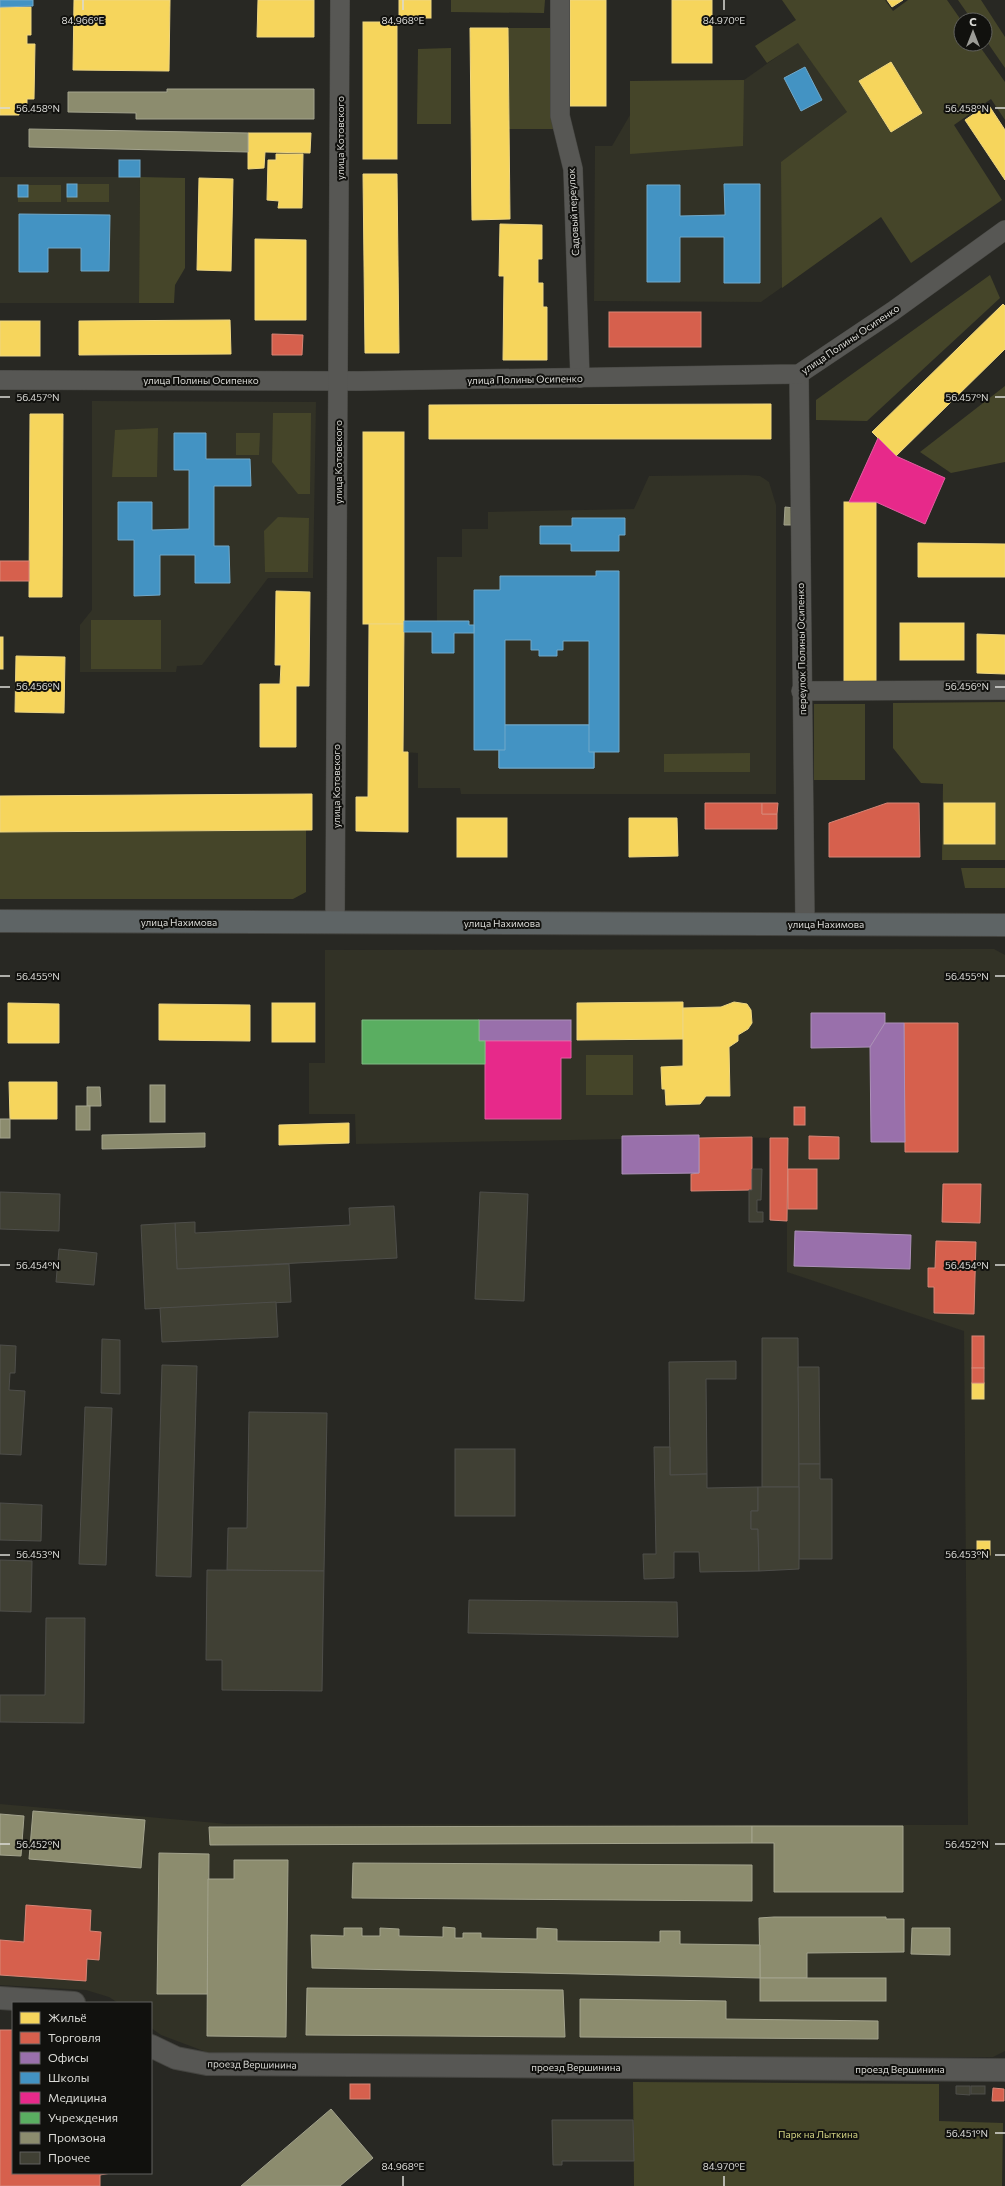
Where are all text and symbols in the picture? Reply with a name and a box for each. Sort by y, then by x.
north arrow [953,12,993,52]
text: 84.966°E [61,14,105,26]
text: 84.968°E [381,14,425,26]
text: 84.970°E [703,14,745,26]
text: С [969,15,977,28]
street label: улица Котовского [334,96,346,180]
text: 56.458°N [16,102,60,114]
text: 56.458°N [945,102,989,114]
street label: Садовый переулок [565,167,581,256]
street label: улица Полины Осипенко [799,302,901,376]
street label: улица Полины Осипенко [467,372,583,386]
street label: улица Полины Осипенко [143,374,259,386]
text: 56.457°N [16,391,60,403]
text: 56.457°N [945,391,989,403]
street label: улица Котовского [332,420,344,504]
street label: переулок Полины Осипенко [794,583,808,715]
text: 56.456°N [16,680,60,692]
text: 56.456°N [945,680,989,692]
street label: улица Котовского [330,744,342,828]
street label: улица Нахимова [141,916,217,928]
street label: улица Нахимова [464,917,540,929]
street label: улица Нахимова [788,918,864,930]
text: 56.455°N [16,970,60,982]
text: 56.455°N [945,970,989,982]
text: 56.454°N [16,1259,60,1271]
text: 56.454°N [945,1259,989,1271]
text: 56.453°N [16,1548,60,1560]
text: 56.453°N [945,1548,989,1560]
text: 56.452°N [16,1838,60,1850]
text: 56.452°N [945,1838,989,1850]
legend [12,2002,152,2174]
text: Жильё [48,2010,87,2024]
text: Торговля [48,2030,101,2044]
text: Офисы [48,2050,89,2064]
street label: проезд Вершинина [207,2057,297,2071]
street label: проезд Вершинина [531,2061,621,2073]
street label: проезд Вершинина [855,2063,945,2075]
text: Школы [48,2070,89,2084]
text: Медицина [48,2090,107,2104]
text: Учреждения [48,2110,118,2124]
text: 56.451°N [946,2127,988,2139]
park label: Парк на Лыткина [778,2128,858,2140]
text: Промзона [48,2130,106,2144]
text: Прочее [48,2150,90,2164]
text: 84.968°E [381,2160,425,2172]
text: 84.970°E [703,2160,745,2172]

